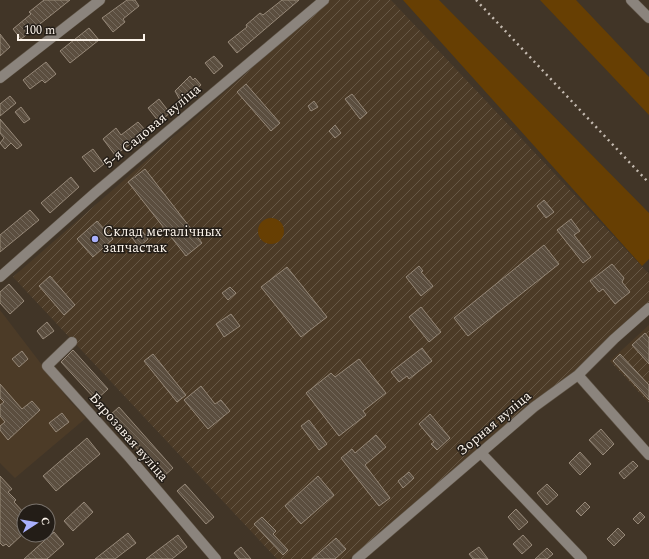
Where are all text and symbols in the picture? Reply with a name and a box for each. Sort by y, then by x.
scale bar [18,16,144,42]
text: 100 m [24,21,55,40]
street label: 5-я Садовая вуліца [99,79,205,173]
place label: Склад металічных запчастак [103,221,222,258]
marker: Склад металічных запчастак [90,234,100,244]
street label: Зорная вуліца [452,385,536,461]
street label: Бярозавая вуліца [84,388,174,486]
north arrow [16,503,56,543]
text: С [36,515,54,527]

